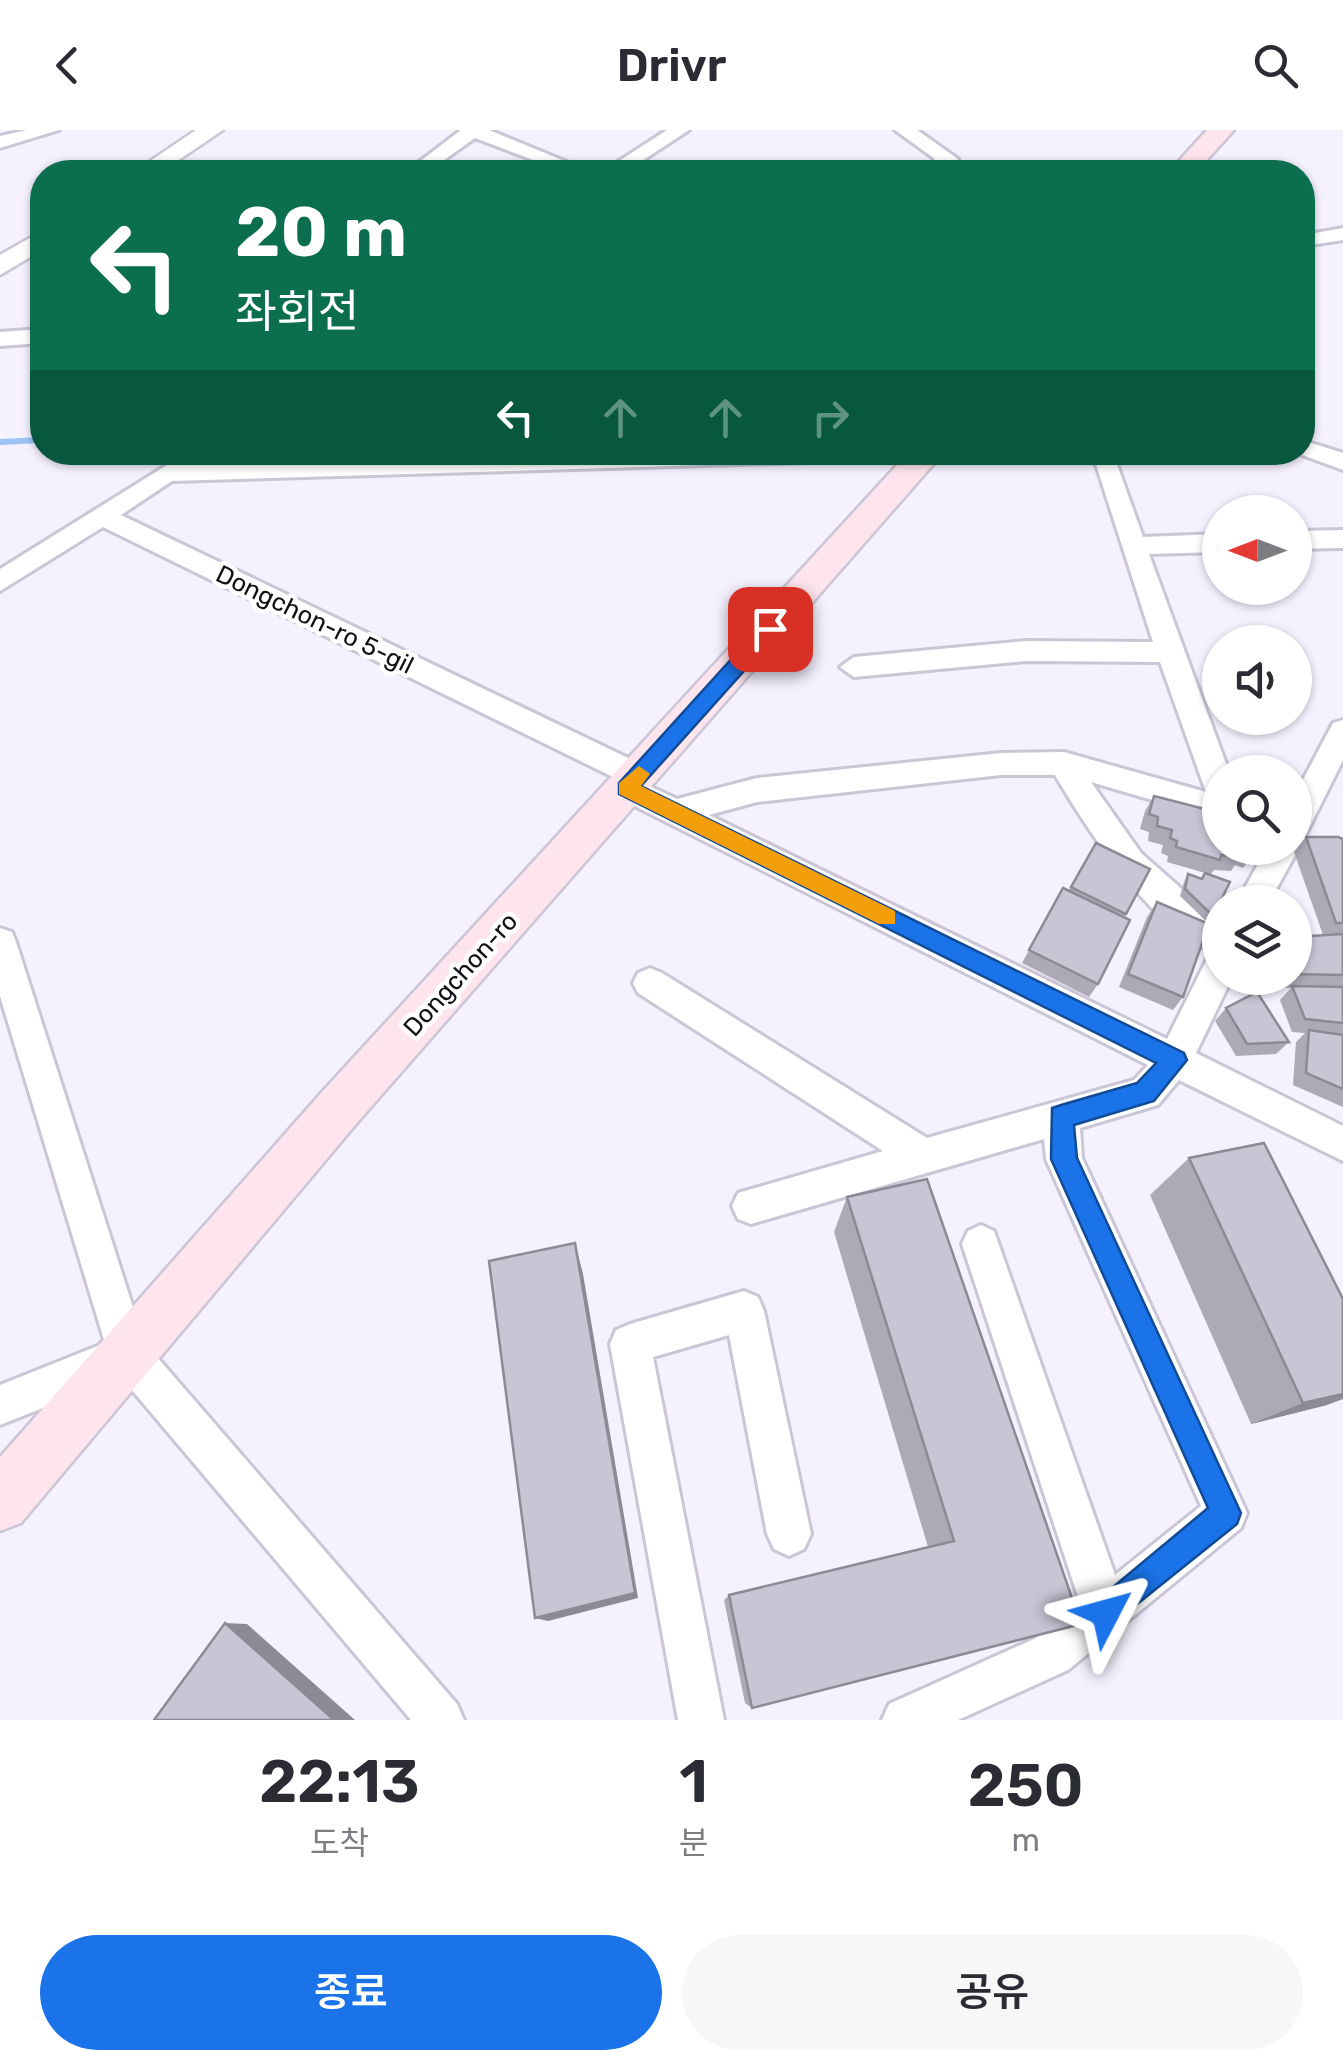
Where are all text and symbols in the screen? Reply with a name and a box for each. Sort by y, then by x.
icon: back [40,38,95,93]
icon: search [1248,38,1303,93]
text: Drivr [617,39,726,92]
text: 20 m [235,191,407,274]
icon: left [70,200,200,330]
text: 좌회전 [235,285,359,338]
icon: left [488,390,543,445]
icon: ahead [593,390,648,445]
icon: ahead [698,390,753,445]
icon: right [803,390,858,445]
north arrow [1202,495,1312,605]
map controls [1202,495,1312,995]
street label: Dongchon-ro 5-gil [211,559,418,680]
pin [728,587,813,672]
icon: arrive [743,602,798,657]
button: sound [1202,625,1312,735]
button: search [1202,755,1312,865]
button: layers [1202,885,1312,995]
street label: Dongchon-ro [397,907,523,1042]
position arrow [1054,1561,1158,1665]
text: 22:13 [259,1746,420,1817]
text: 1 [679,1746,708,1817]
text: 250 [968,1750,1084,1821]
text: m [1011,1821,1040,1859]
text: 도착 [310,1824,369,1862]
text: 분 [679,1824,708,1862]
button: 종료 [40,1935,662,2050]
button: 공유 [682,1935,1303,2050]

